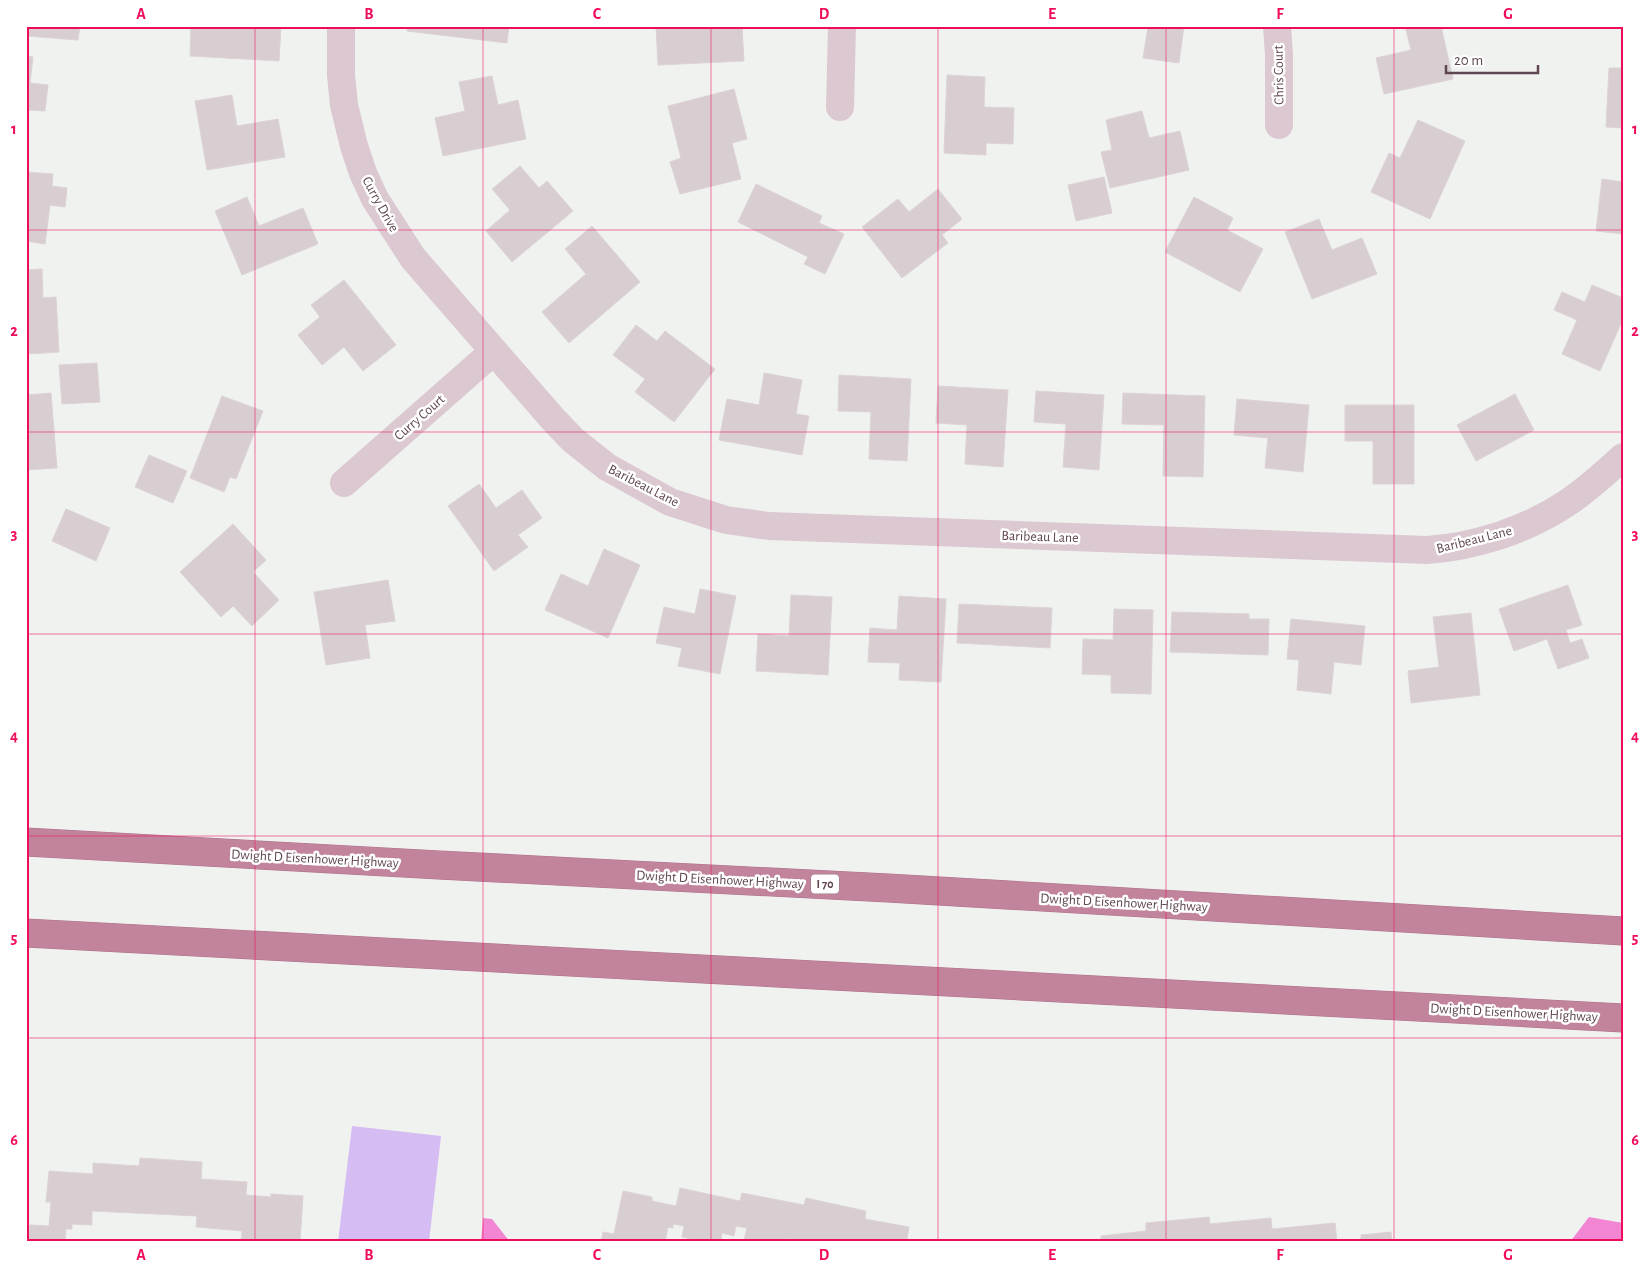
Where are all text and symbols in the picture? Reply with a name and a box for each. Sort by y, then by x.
text: A [136,6,146,22]
text: B [364,6,374,22]
text: C [593,6,602,22]
text: D [819,6,830,22]
text: E [1048,6,1056,22]
text: F [1276,6,1284,22]
text: G [1503,6,1513,22]
scale bar [1446,42,1539,74]
street label: Chris Court [1271,44,1287,105]
text: 20 m [1454,53,1483,68]
text: 1 [11,121,17,137]
text: 1 [1632,121,1638,137]
street label: Curry Drive [359,175,401,234]
text: 2 [10,323,18,339]
text: 2 [1631,323,1639,339]
street label: Curry Court [392,392,448,443]
street label: Baribeau Lane [606,462,681,510]
street label: Baribeau Lane [1435,524,1513,556]
text: 3 [11,526,18,542]
text: 3 [1632,526,1639,542]
street label: Baribeau Lane [1001,529,1079,545]
text: 4 [10,728,18,744]
text: 4 [1631,728,1639,744]
street label: Dwight D Eisenhower Highway [231,848,399,870]
street label: Dwight D Eisenhower Highway [636,869,804,891]
road number: I 70 [811,874,839,894]
street label: Dwight D Eisenhower Highway [1040,892,1208,914]
text: 5 [11,930,18,946]
text: 5 [1632,930,1639,946]
street label: Dwight D Eisenhower Highway [1430,1002,1598,1024]
text: 6 [10,1132,18,1148]
text: 6 [1631,1132,1639,1148]
text: A [136,1247,146,1263]
text: B [364,1247,374,1263]
text: C [593,1247,602,1263]
text: D [819,1247,830,1263]
text: E [1048,1247,1056,1263]
text: F [1276,1247,1284,1263]
text: G [1503,1247,1513,1263]

